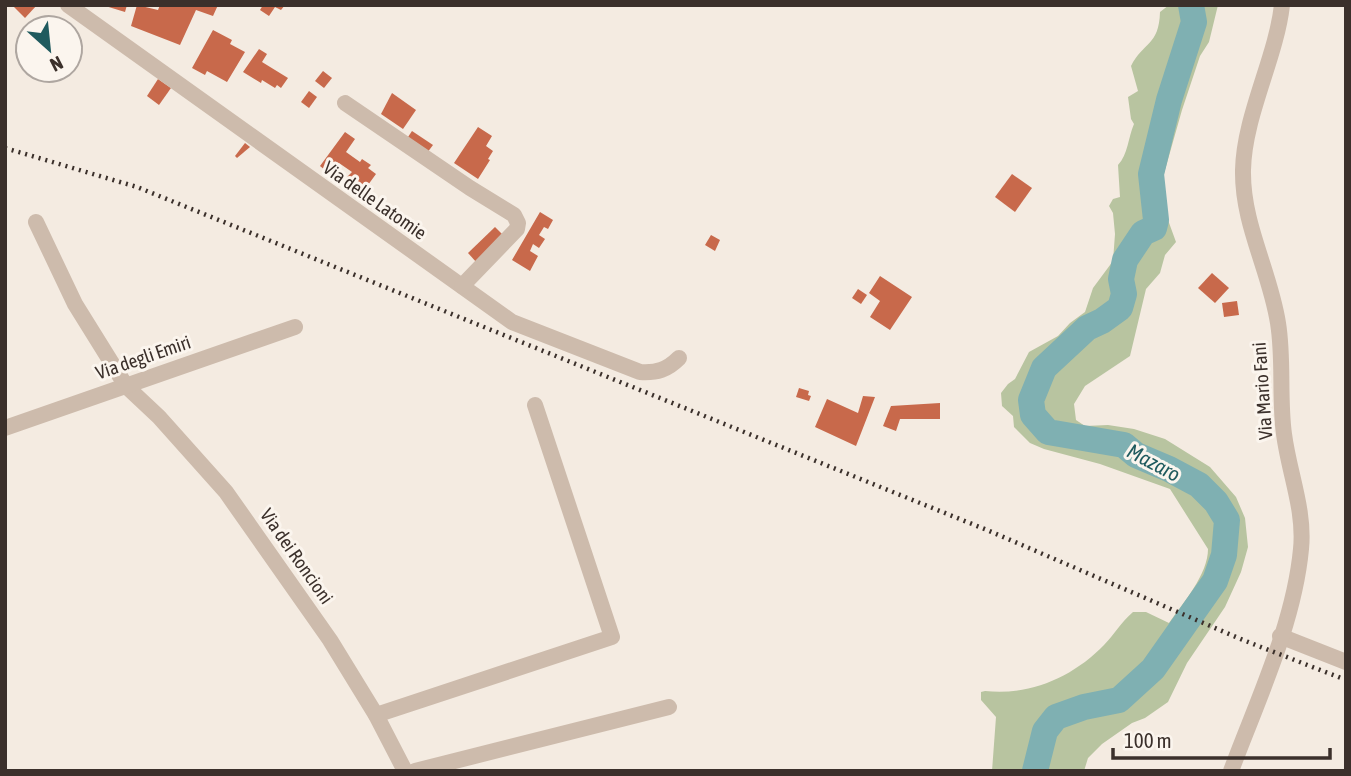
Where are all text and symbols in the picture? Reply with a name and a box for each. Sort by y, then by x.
north arrow [14,14,84,84]
text: N [47,52,67,76]
street label: Via delle Latomie [319,156,431,244]
street label: Via degli Emiri [93,330,193,384]
street label: Via Mario Fani [1248,341,1276,441]
water label: Mazaro [1123,438,1185,486]
street label: Via dei Roncioni [256,504,338,608]
scale bar [1113,716,1330,760]
text: 100 m [1124,728,1172,752]

